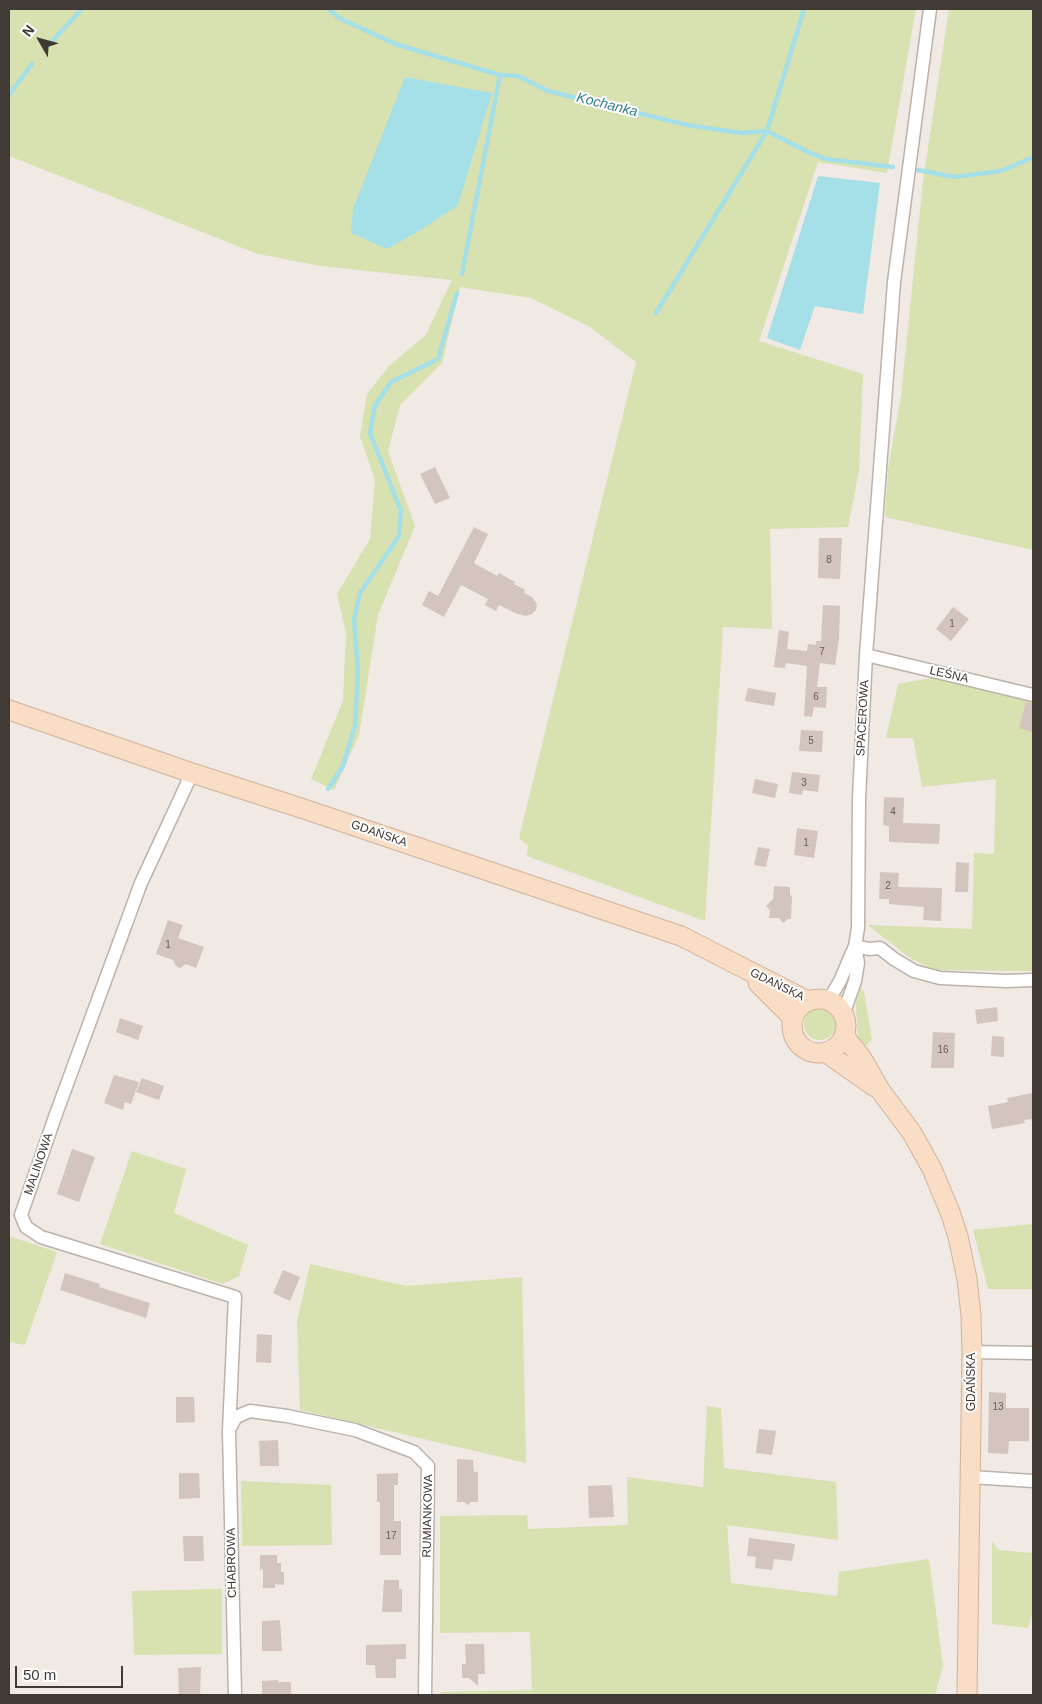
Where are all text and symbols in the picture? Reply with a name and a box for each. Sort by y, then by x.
north arrow [15,15,65,65]
text: N [19,22,38,40]
water label: Kochanka [575,89,639,121]
house number: 8 [826,554,832,566]
house number: 1 [949,618,955,630]
house number: 7 [819,646,825,658]
street label: LEŚNA [928,664,970,686]
street label: SPACEROWA [854,679,872,757]
house number: 6 [813,691,819,703]
house number: 5 [808,735,814,747]
house number: 3 [801,777,807,789]
house number: 4 [890,806,896,818]
street label: GDAŃSKA [349,818,409,850]
house number: 1 [803,837,809,849]
house number: 2 [885,880,891,892]
house number: 1 [165,939,171,951]
street label: GDAŃSKA [747,966,807,1004]
house number: 16 [937,1044,949,1056]
street label: MALINOWA [22,1131,56,1197]
street label: GDAŃSKA [965,1353,979,1411]
house number: 13 [992,1401,1004,1413]
street label: RUMIANKOWA [420,1474,436,1558]
street label: CHABROWA [224,1528,240,1598]
house number: 17 [385,1530,397,1542]
scale bar [18,1656,125,1688]
text: 50 m [23,1666,56,1683]

